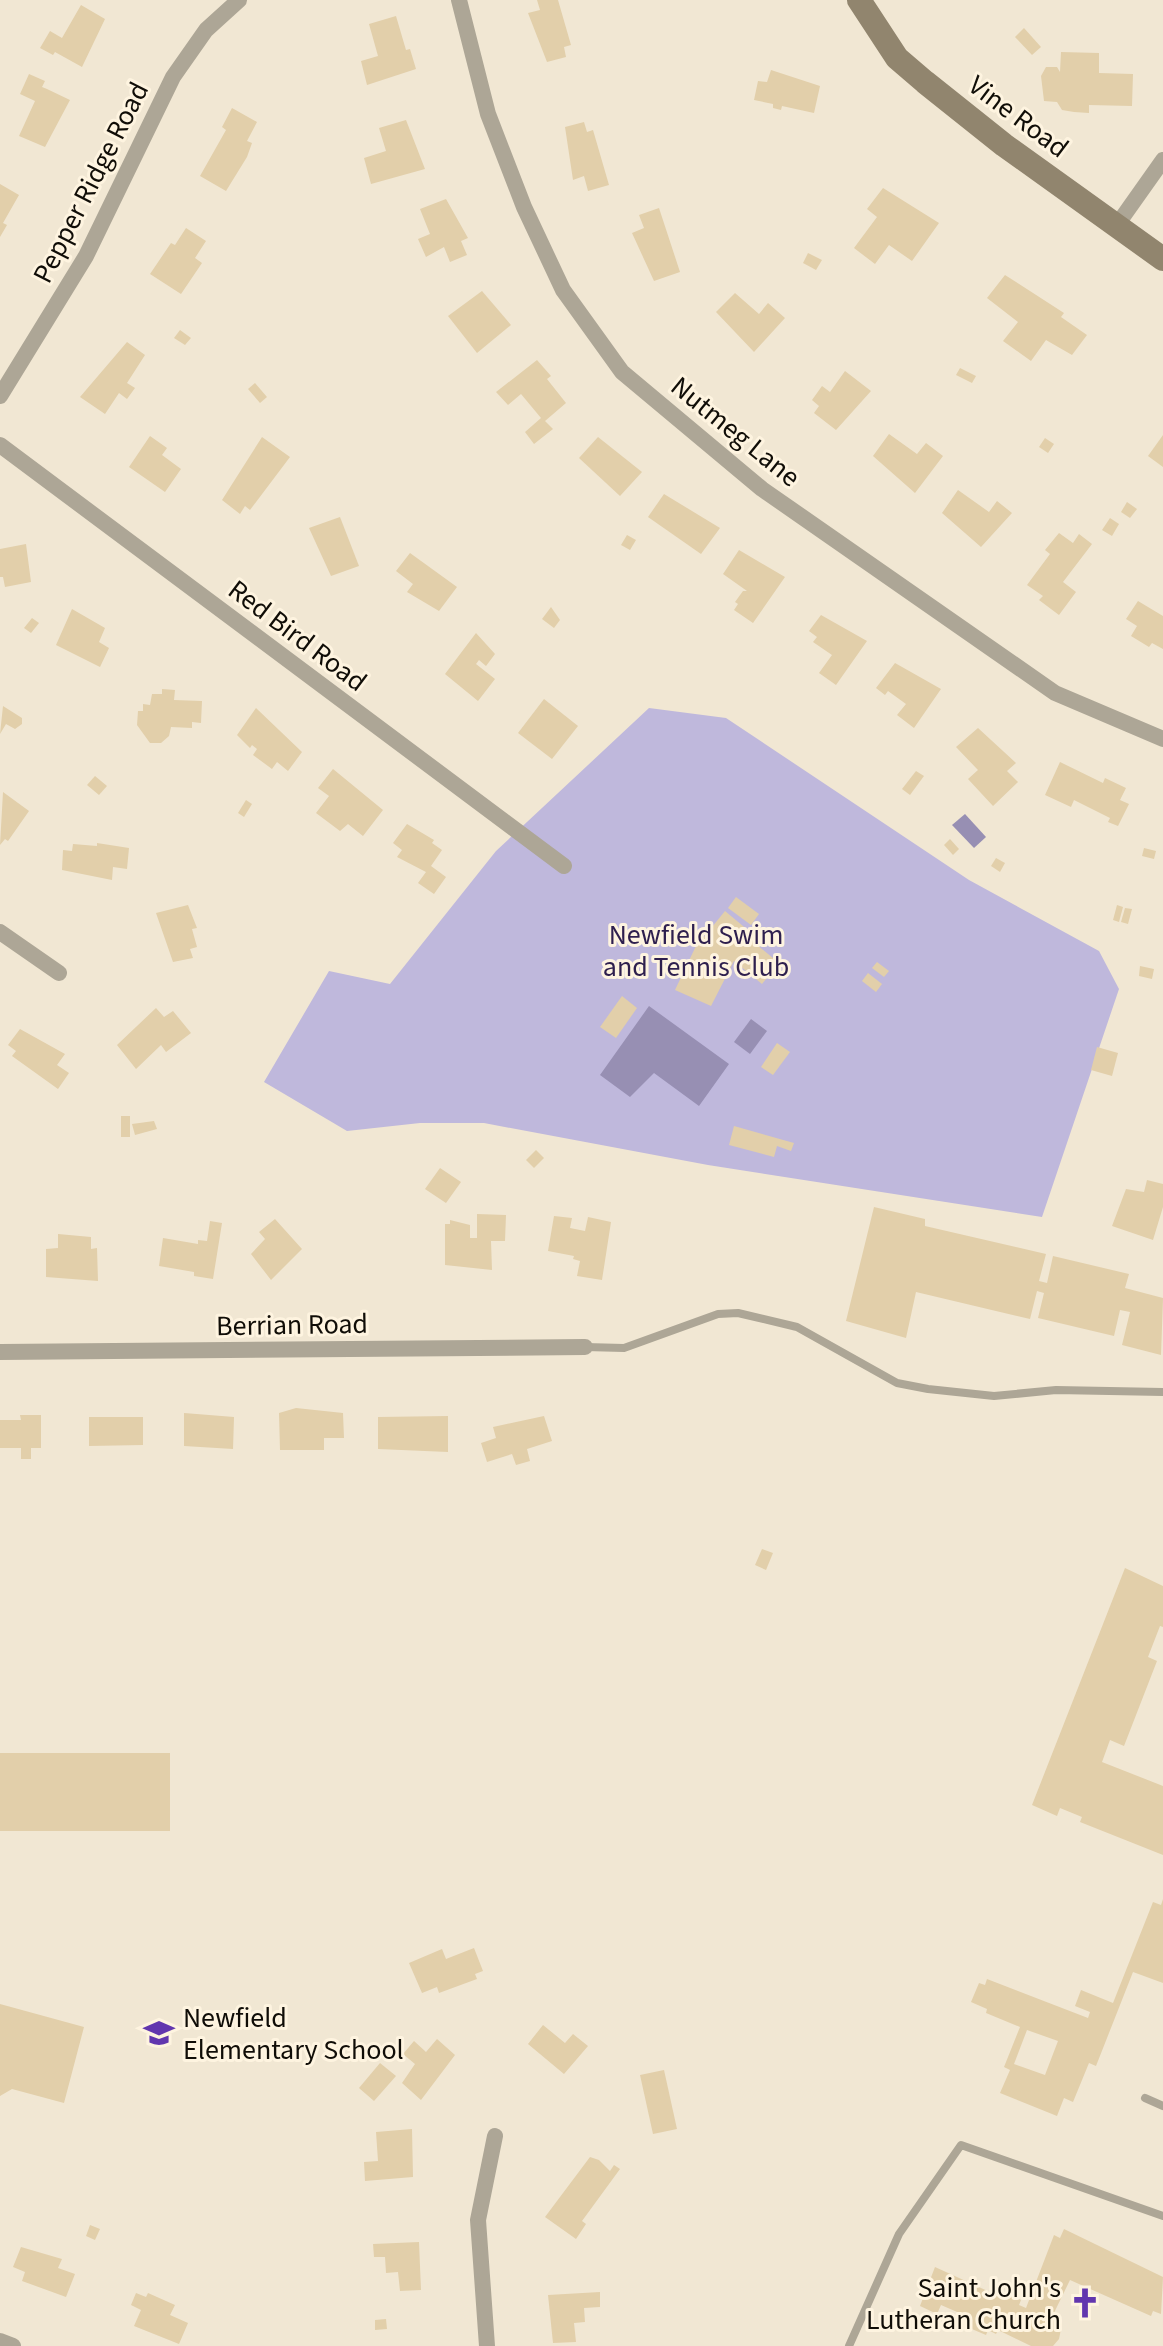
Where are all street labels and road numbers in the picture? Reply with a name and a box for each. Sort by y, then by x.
street label: Vine Road [960,66,1077,168]
street label: Pepper Ridge Road [23,75,159,290]
street label: Nutmeg Lane [662,367,809,496]
street label: Red Bird Road [220,570,375,701]
street label: Berrian Road [216,1304,368,1346]

